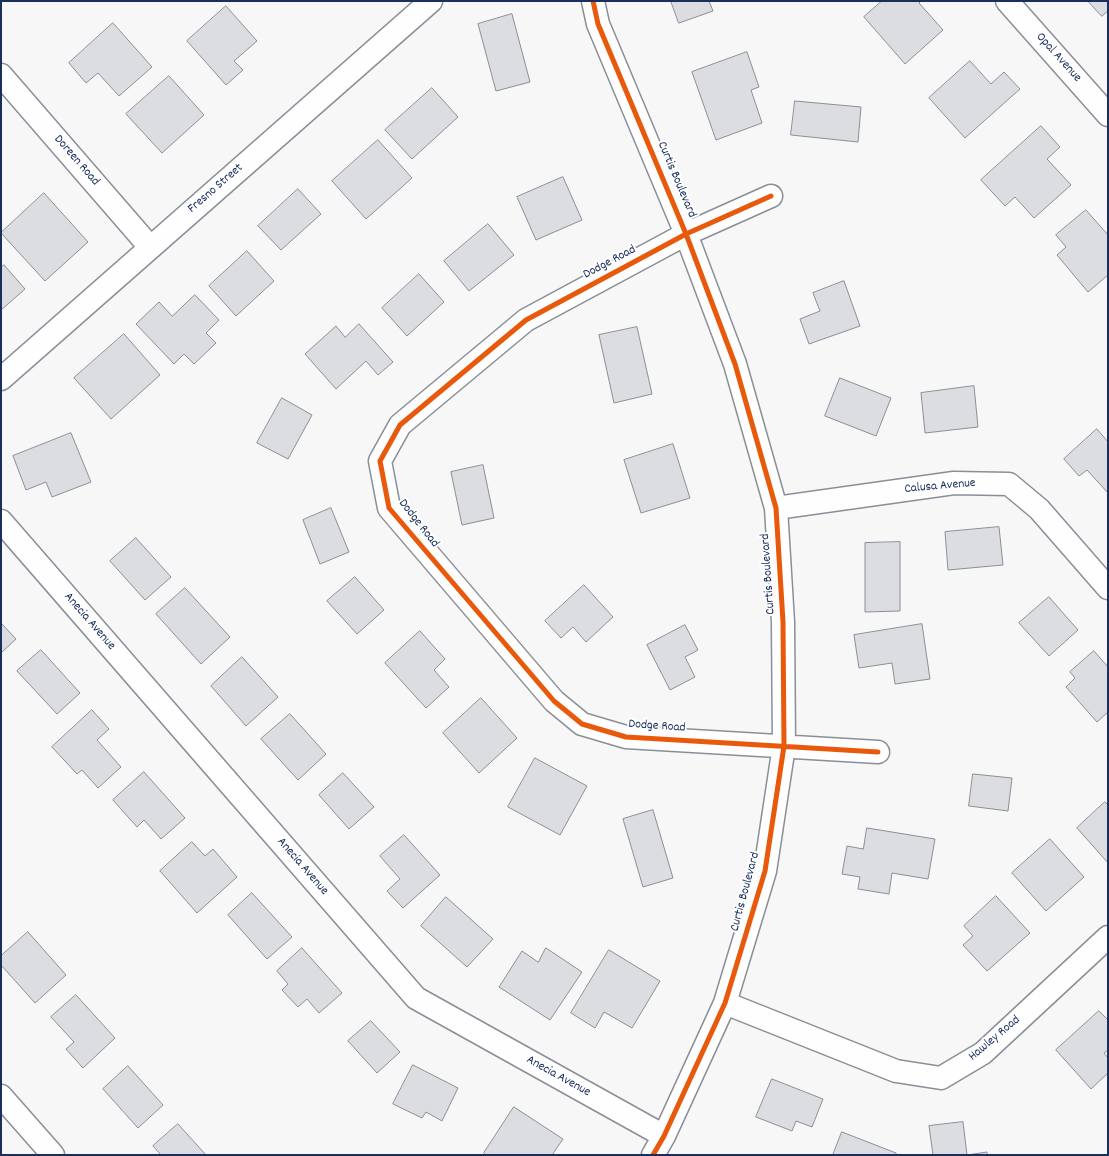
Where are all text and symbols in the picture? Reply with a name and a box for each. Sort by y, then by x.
street label: Opal Avenue [1032,30,1084,86]
street label: Doreen Road [50,132,102,190]
street label: Curtis Boulevard [653,140,699,220]
street label: Fresno Street [185,161,247,217]
street label: Dodge Road [581,243,639,283]
street label: Calusa Avenue [904,476,976,498]
street label: Dodge Road [394,497,442,551]
street label: Curtis Boulevard [758,533,780,615]
street label: Anecia Avenue [60,590,118,654]
street label: Dodge Road [628,717,686,737]
street label: Anecia Avenue [273,835,331,899]
street label: Curtis Boulevard [728,851,764,933]
street label: Hawley Road [966,1013,1024,1065]
street label: Anecia Avenue [523,1053,593,1101]

